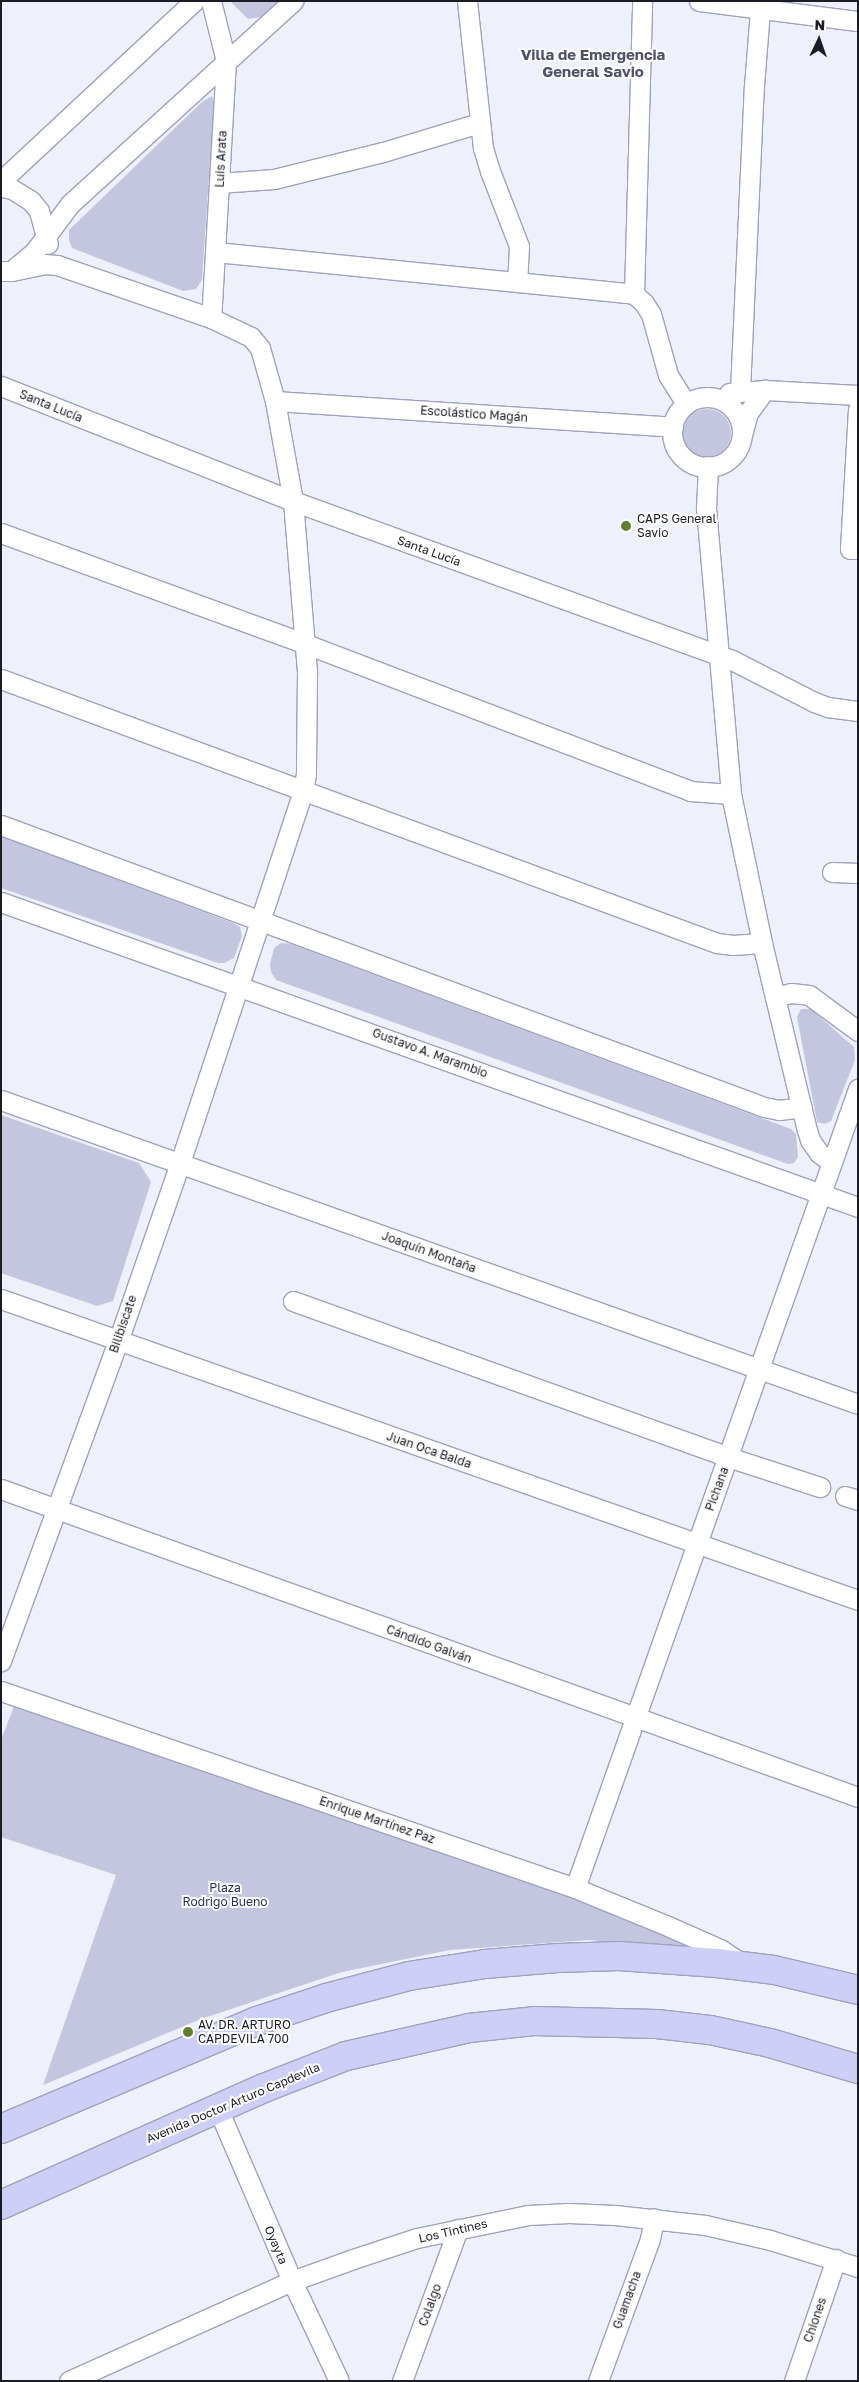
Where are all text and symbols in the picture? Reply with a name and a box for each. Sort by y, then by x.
north arrow [794,15,844,65]
text: N [814,16,826,33]
district label: Villa de Emergencia General Savio [521,45,665,80]
street label: Luis Arata [212,130,230,188]
street label: Santa Lucía [17,387,85,425]
street label: Escolástico Magán [420,403,528,425]
place label: CAPS General Savio [637,512,716,540]
marker: CAPS General Savio [619,519,633,533]
street label: Santa Lucía [395,533,463,569]
street label: Gustavo A. Marambio [370,1025,490,1081]
street label: Joaquín Montaña [380,1228,478,1276]
street label: Bilibiscate [106,1293,140,1355]
street label: Juan Oca Balda [385,1429,473,1471]
street label: Pichana [702,1465,732,1513]
street label: Cándido Galván [384,1622,474,1666]
street label: Enrique Martínez Paz [317,1793,437,1847]
park label: Plaza Rodrigo Bueno [183,1881,267,1909]
place label: AV. DR. ARTURO CAPDEVILA 700 [198,2018,291,2046]
marker: AV. DR. ARTURO CAPDEVILA 700 [182,2026,194,2038]
street label: Avenida Doctor Arturo Capdevila [144,2060,322,2146]
street label: Los Tintines [417,2216,489,2246]
street label: Oyayta [261,2224,291,2266]
street label: Guamacha [610,2269,644,2331]
street label: Colalgo [416,2282,444,2328]
street label: Chiones [801,2296,829,2344]

